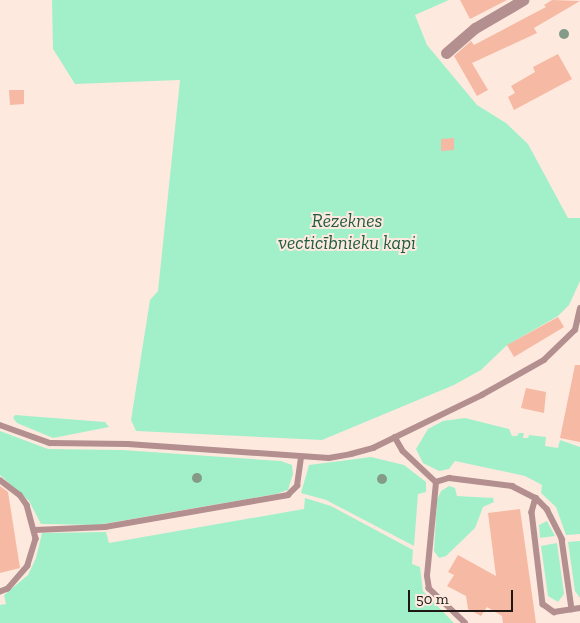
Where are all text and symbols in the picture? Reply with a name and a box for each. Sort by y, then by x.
park label: Rēzeknes vecticībnieku kapi [278,210,416,254]
scale bar [410,580,515,612]
text: 50 m [416,590,449,608]

